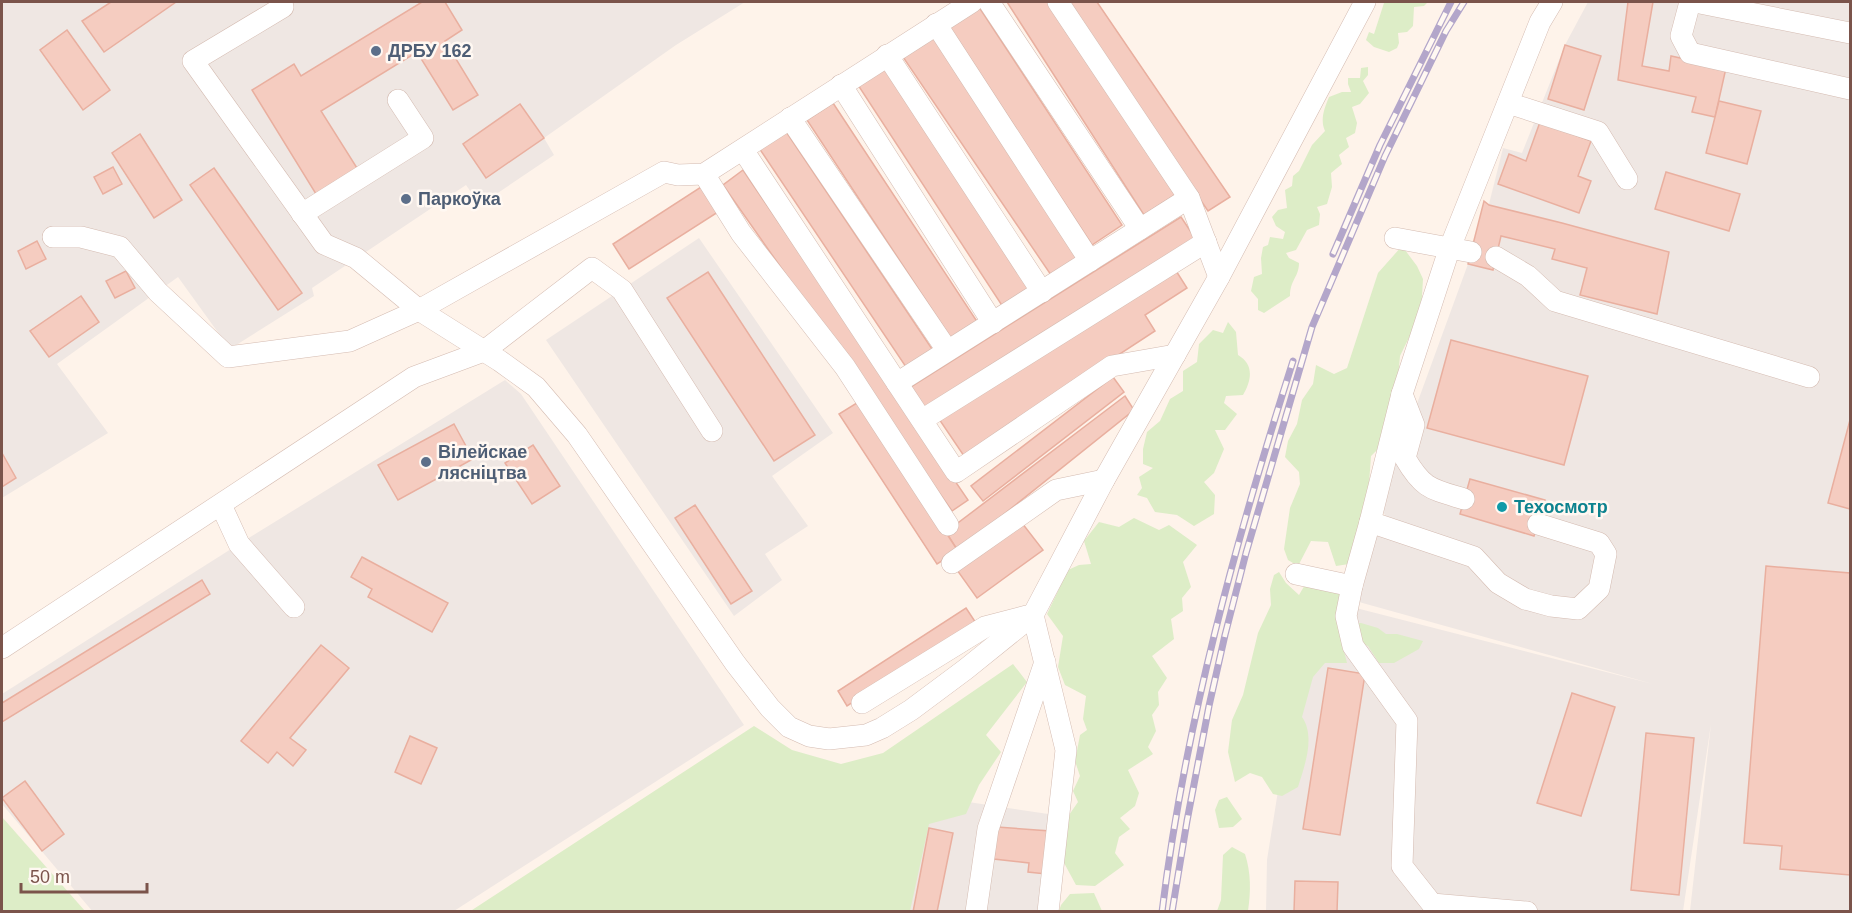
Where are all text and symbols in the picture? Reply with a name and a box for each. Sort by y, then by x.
place label: ДРБУ 162 [388,41,472,61]
marker: ДРБУ 162 [369,44,383,58]
place label: Паркоўка [418,189,502,209]
marker: Паркоўка [399,192,413,206]
place label: Вілейскае лясніцтва [438,442,528,483]
marker: Вілейскае лясніцтва [419,455,433,469]
place label: Техосмотр [1514,497,1608,517]
marker: Техосмотр [1495,500,1509,514]
scale bar [21,856,147,894]
text: 50 m [30,867,70,887]

